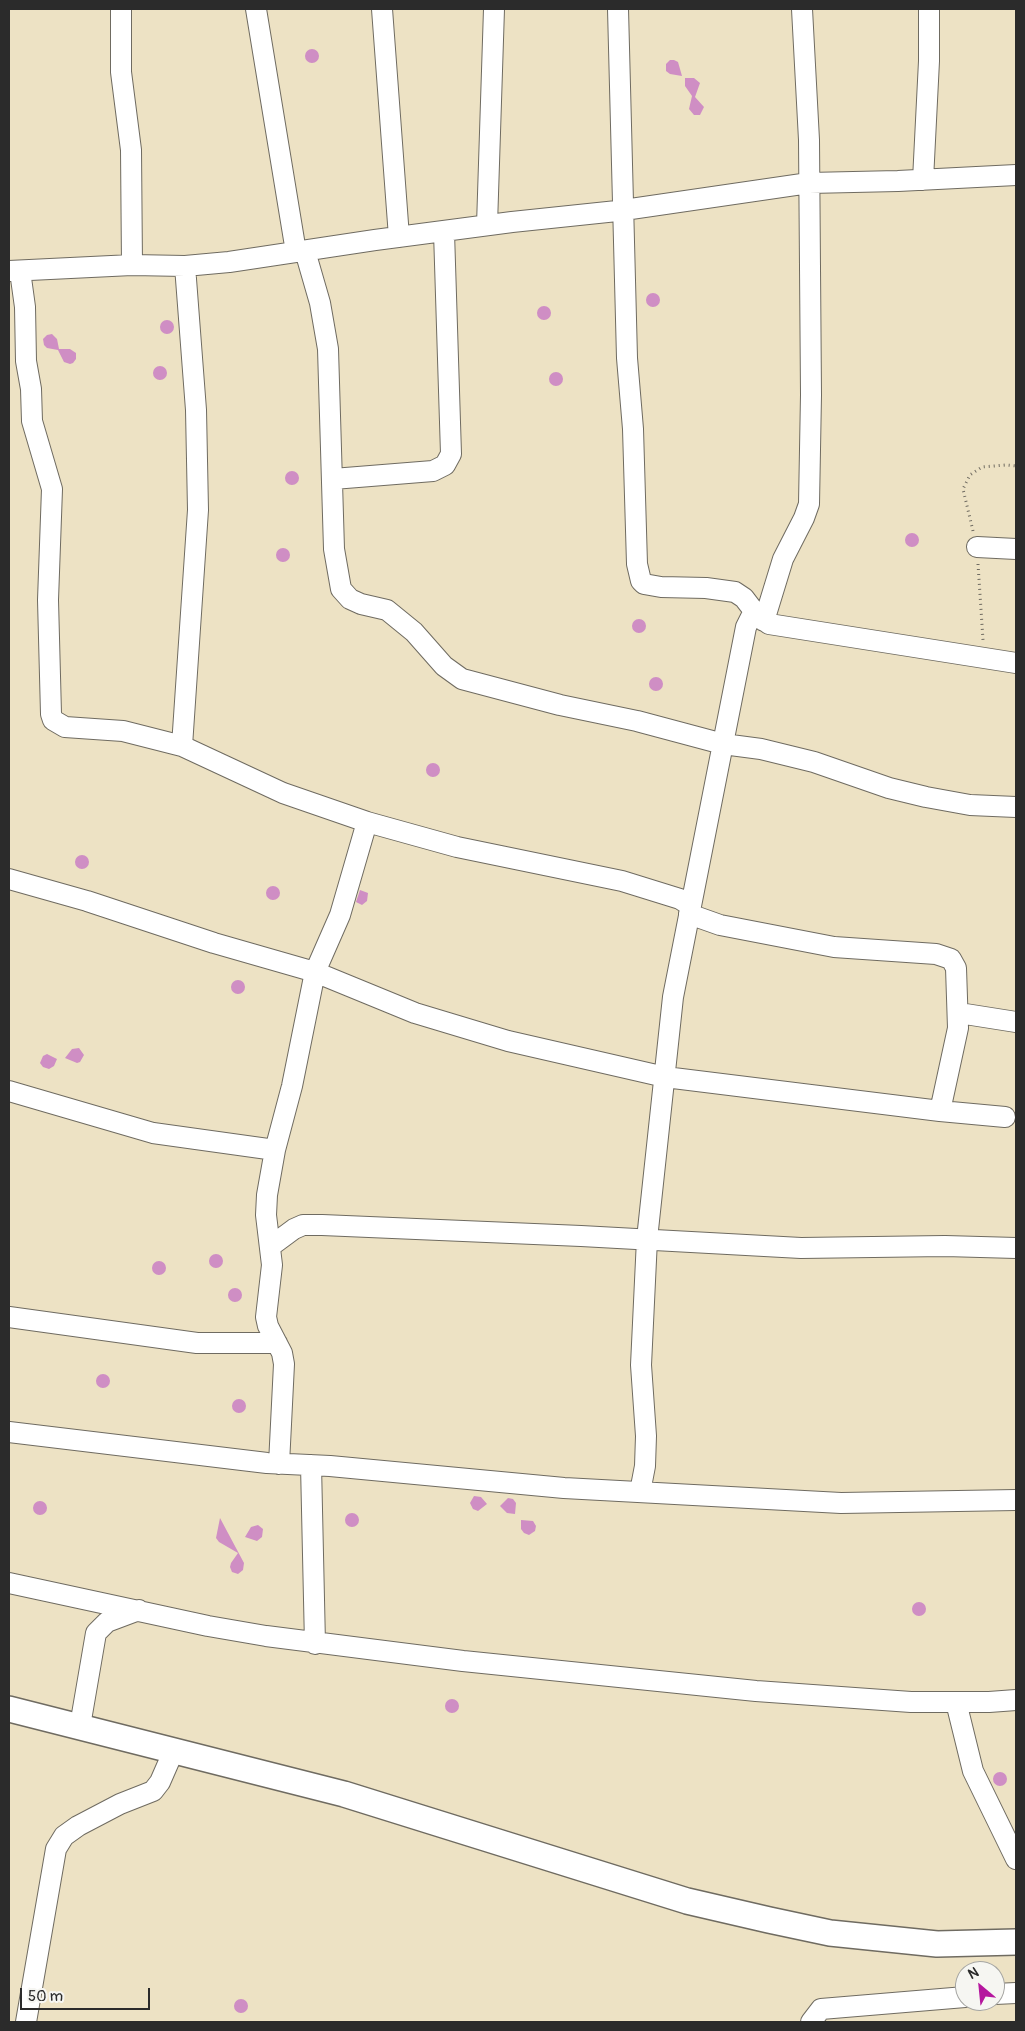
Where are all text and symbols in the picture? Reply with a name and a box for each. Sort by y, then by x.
north arrow [955,1961,1005,2011]
text: N [965,1963,981,1983]
scale bar [22,1978,152,2010]
text: 50 m [28,1987,63,2006]

